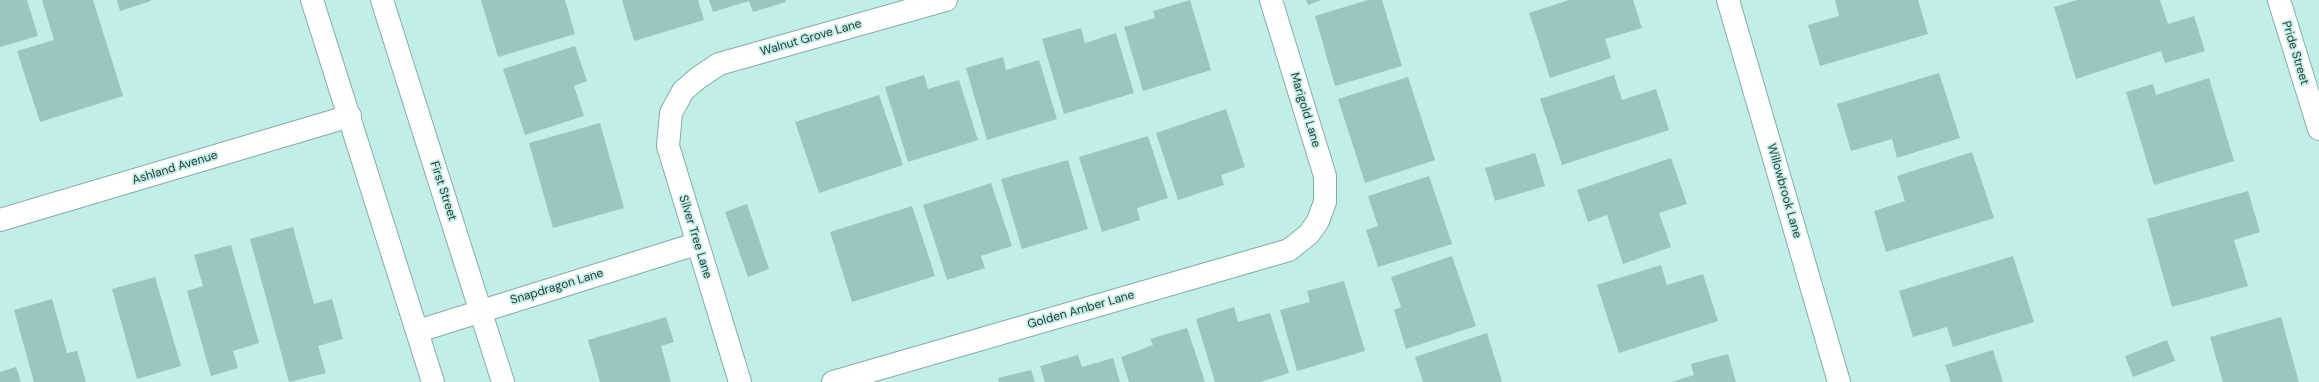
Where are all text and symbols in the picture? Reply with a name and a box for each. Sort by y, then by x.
street label: Walnut Grove Lane [759,17,863,59]
street label: Pride Street [2278,19,2312,87]
street label: Marigold Lane [1287,71,1323,149]
street label: Willowbrook Lane [1764,142,1804,240]
street label: Ashland Avenue [131,148,219,188]
street label: First Street [427,160,459,222]
street label: Silver Tree Lane [675,193,715,281]
street label: Snapdragon Lane [509,266,605,308]
street label: Golden Amber Lane [1026,288,1136,332]

